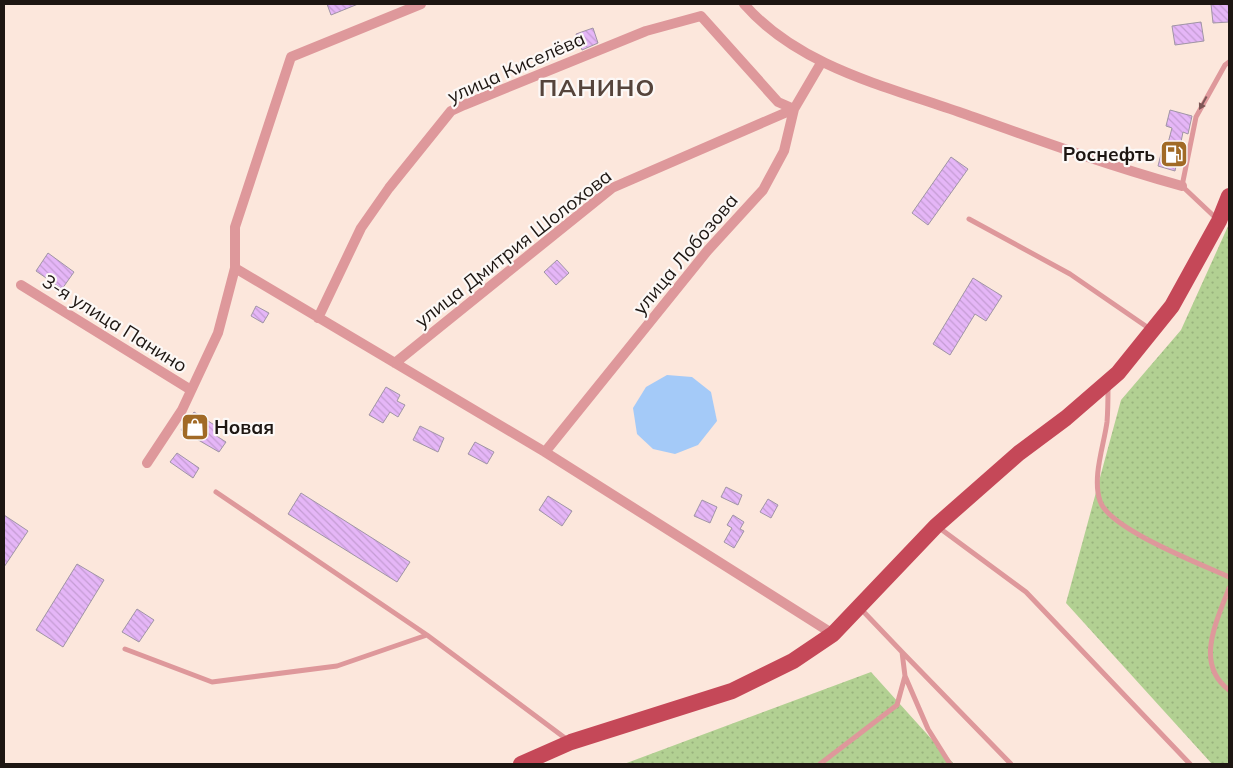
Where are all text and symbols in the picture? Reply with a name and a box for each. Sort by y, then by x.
street label: улица Киселёва [443,26,589,108]
district label: ПАНИНО [539,72,655,102]
one-way arrow [1199,96,1208,109]
fuel station icon: Роснефть [1159,139,1189,169]
place label: Роснефть [1063,142,1155,166]
street label: улица Дмитрия Шолохова [410,164,616,332]
street label: улица Лобозова [627,189,743,319]
street label: 3-я улица Панино [38,269,192,377]
shop icon: Новая [180,412,210,442]
place label: Новая [214,415,274,439]

